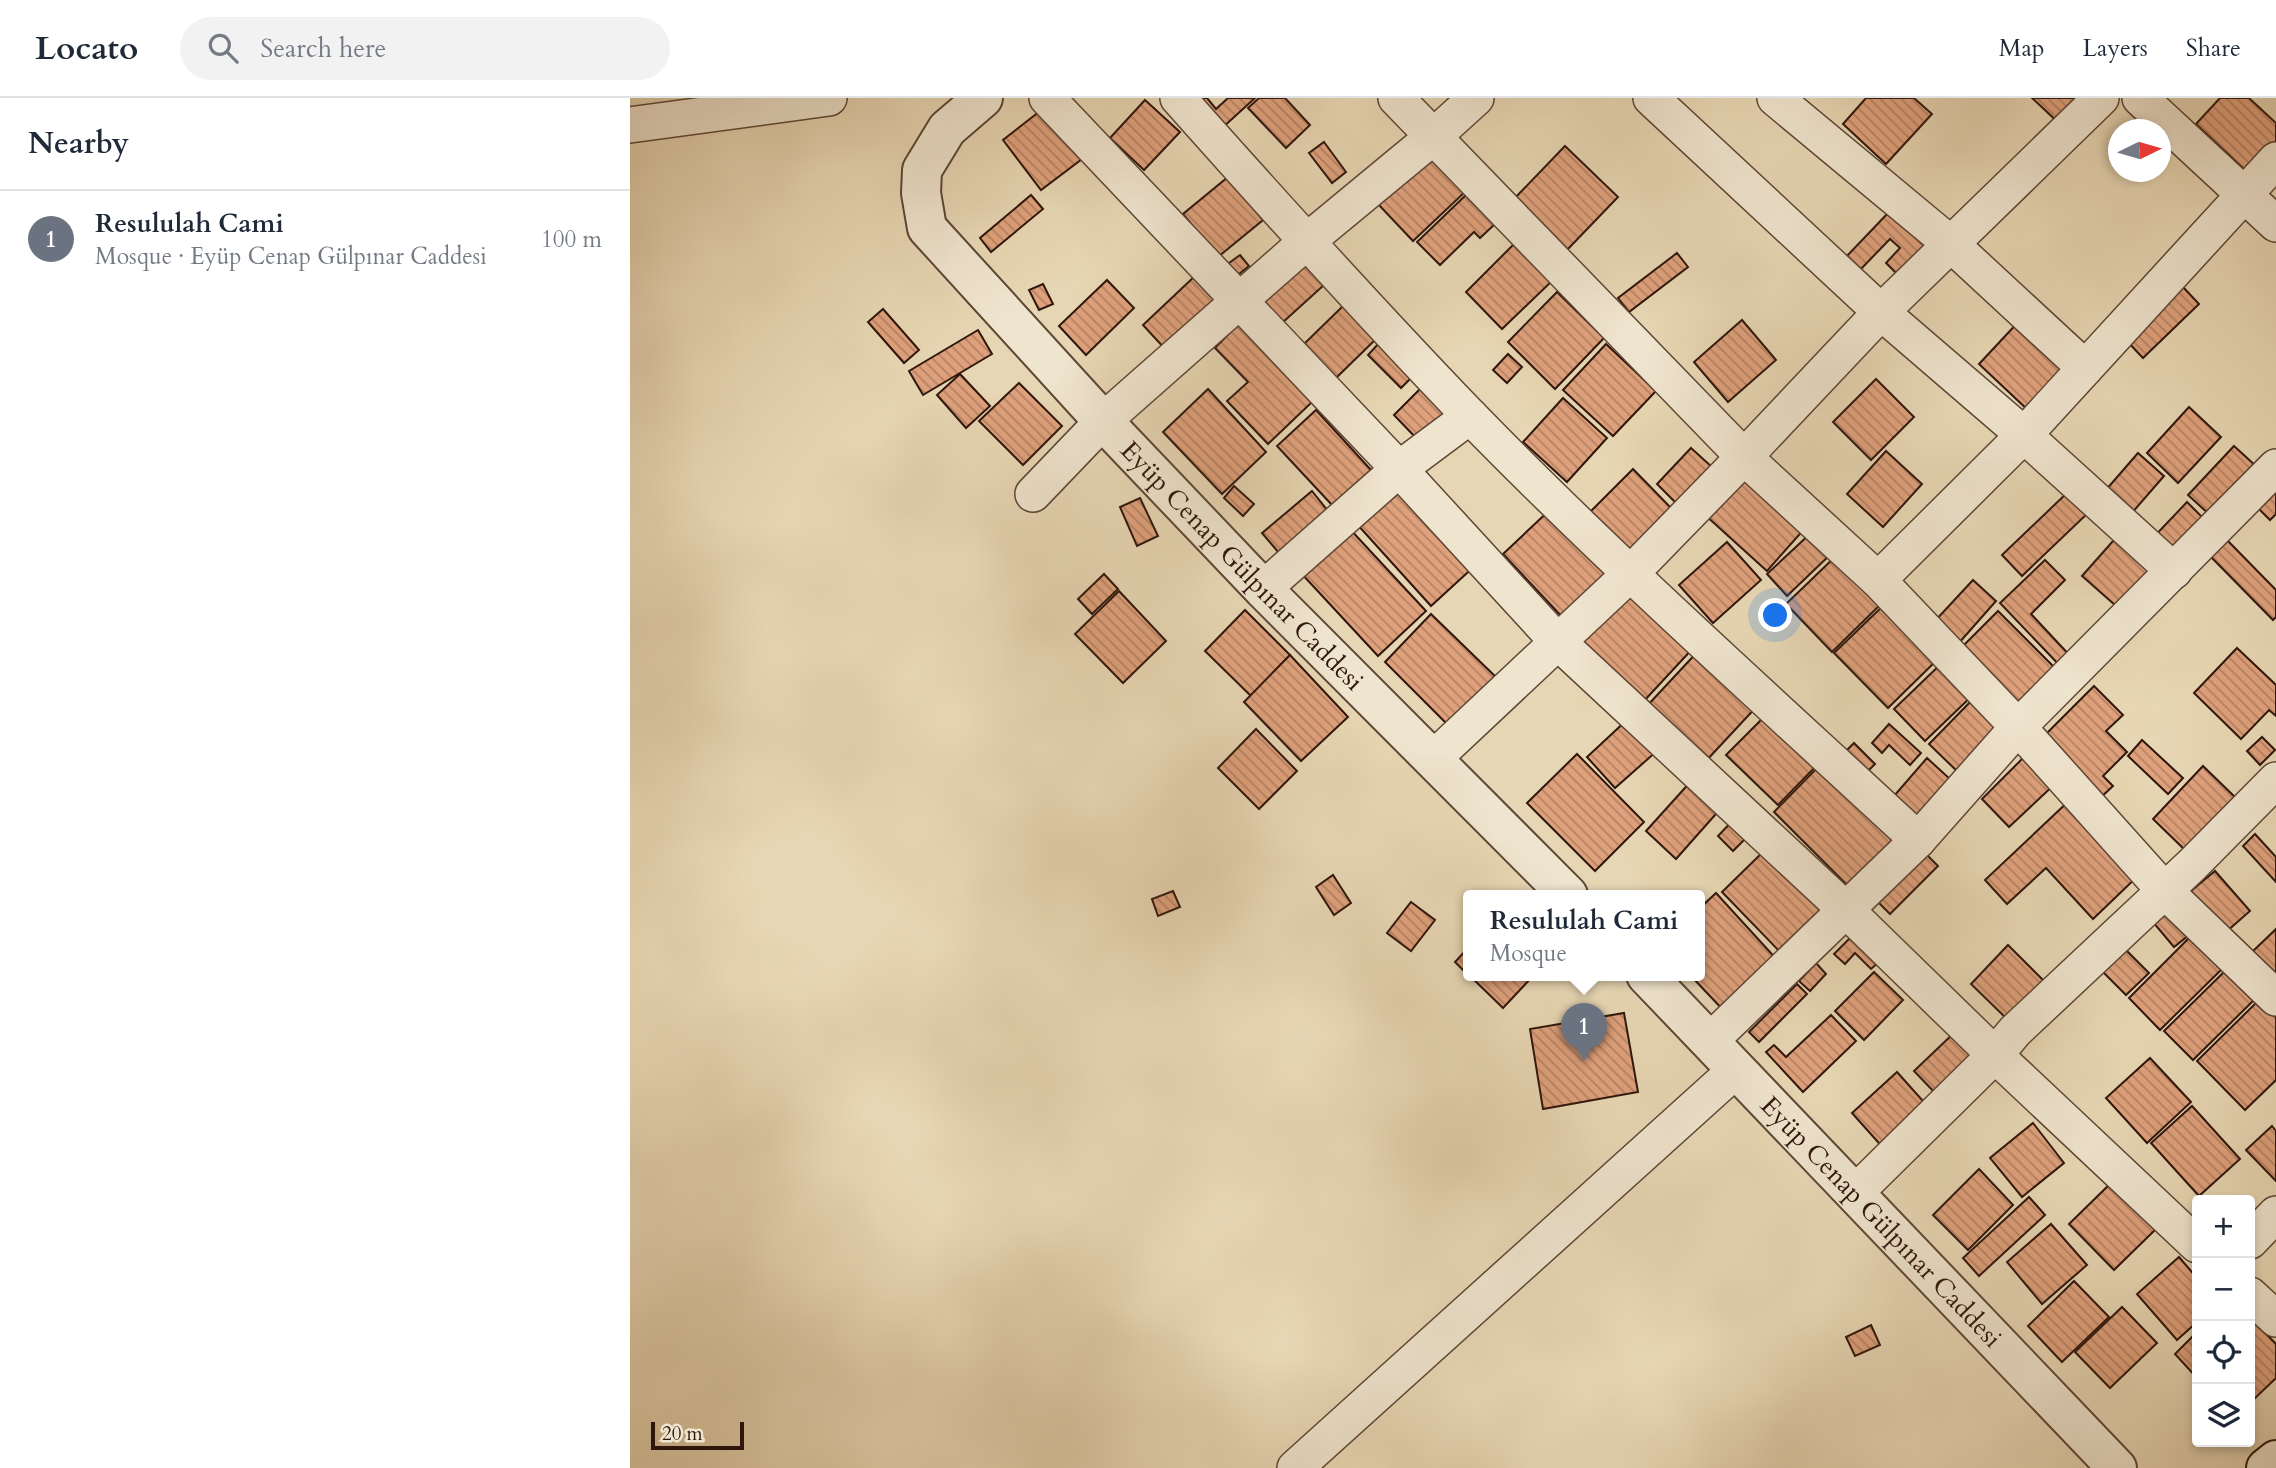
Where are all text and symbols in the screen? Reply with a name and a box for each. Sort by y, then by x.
search box [180,17,670,80]
text: Locato [35,26,138,71]
icon: search [204,29,242,67]
text: Search here [260,31,386,66]
text: Map [1999,32,2045,65]
text: Layers [2083,32,2148,65]
text: Share [2186,32,2241,65]
north arrow [2108,119,2171,182]
text: Nearby [28,123,129,164]
text: Resululah Cami [95,206,284,241]
text: 1 [45,224,57,255]
text: 100 m [541,224,602,255]
text: Mosque · Eyüp Cenap Gülpınar Caddesi [95,241,487,272]
street label: Eyüp Cenap Gülpınar Caddesi [1113,433,1371,698]
your location [1758,598,1792,632]
popup [1463,890,1705,981]
text: Resululah Cami [1490,903,1678,938]
text: Mosque [1490,938,1567,969]
pin: 1 [1561,1003,1607,1061]
street label: Eyüp Cenap Gülpınar Caddesi [1753,1089,2010,1355]
map controls [2192,1195,2255,1447]
button: + [2192,1195,2255,1258]
button: − [2192,1258,2255,1321]
button: locate [2192,1321,2255,1384]
button: layers [2192,1384,2255,1447]
scale bar [651,1419,744,1451]
text: 20 m [662,1421,703,1447]

